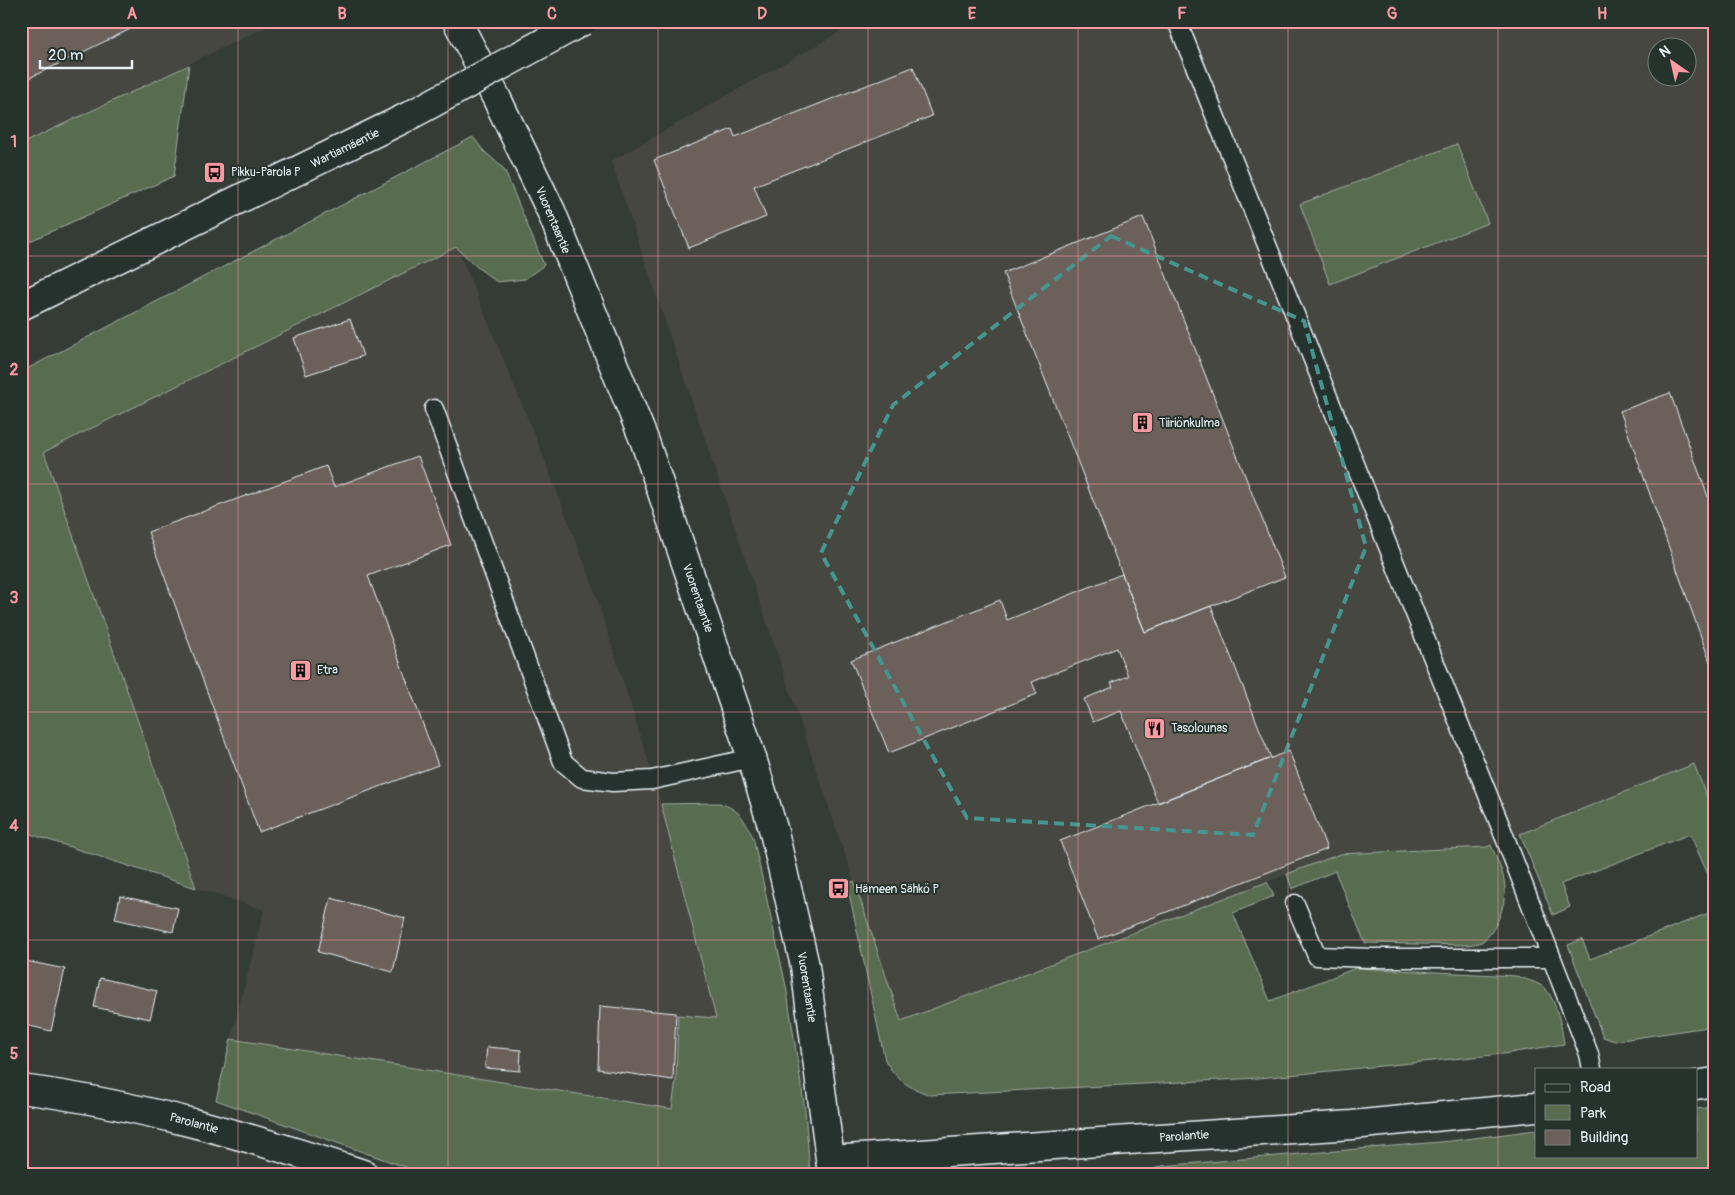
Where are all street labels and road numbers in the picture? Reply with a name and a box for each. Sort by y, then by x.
street label: Wartiamäentie [309,125,382,171]
street label: Vuorentaantie [532,184,573,256]
street label: Vuorentaantie [679,562,716,634]
street label: Vuorentaantie [794,951,819,1024]
street label: Parolantie [168,1110,220,1137]
street label: Parolantie [1159,1127,1209,1146]

